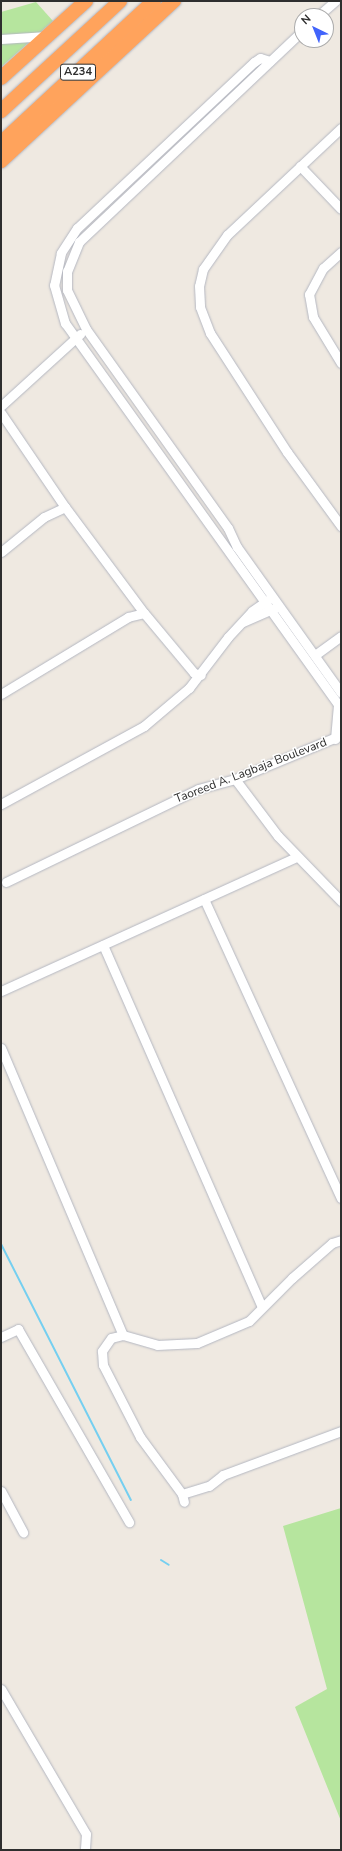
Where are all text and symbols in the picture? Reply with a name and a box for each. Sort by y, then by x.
north arrow [294,8,334,48]
text: N [298,11,314,28]
road number: A234 [60,63,96,81]
street label: Taoreed A. Lagbaja Boulevard [173,735,329,807]

